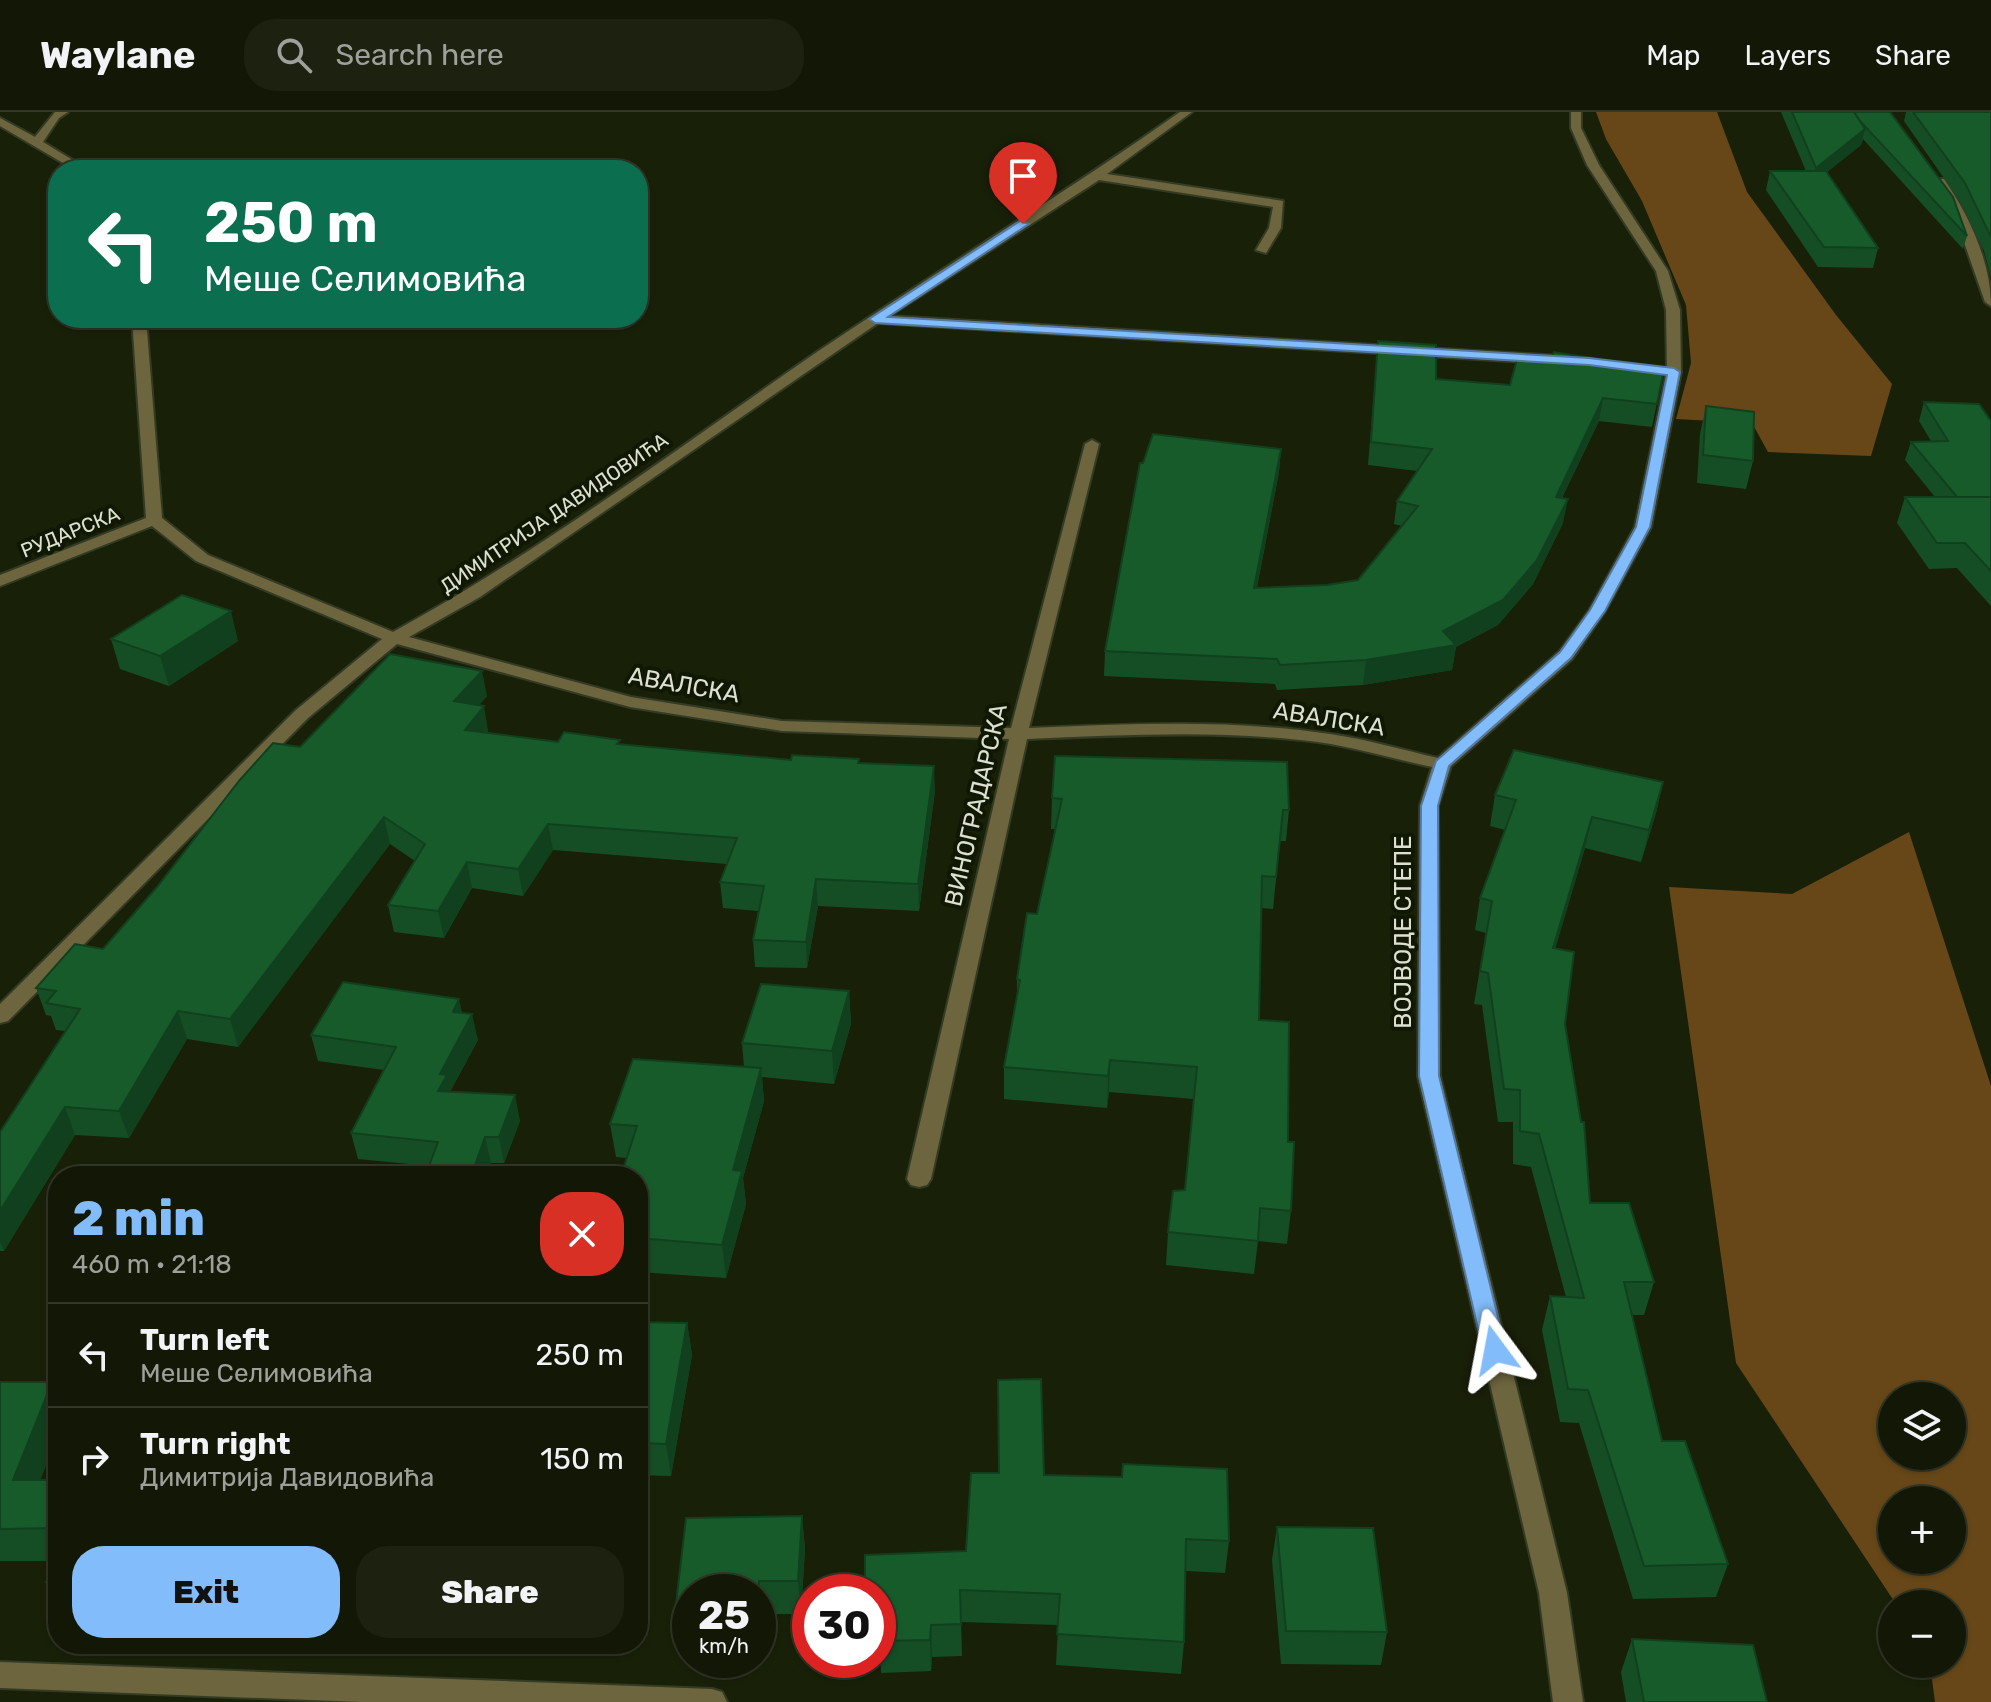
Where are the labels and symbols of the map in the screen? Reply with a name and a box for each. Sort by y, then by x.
pin [989,142,1057,224]
street label: ДИМИТРИЈА ДАВИДОВИЋА [436,428,672,598]
street label: РУДАРСКА [17,501,123,563]
street label: АВАЛСКА [626,661,742,709]
street label: АВАЛСКА [1271,696,1387,742]
street label: ВИНОГРАДАРСКА [939,701,1013,909]
street label: ВОЈВОДЕ СТЕПЕ [1389,835,1417,1029]
position arrow [1453,1308,1537,1392]
speed limit sign: 30 [792,1574,896,1678]

